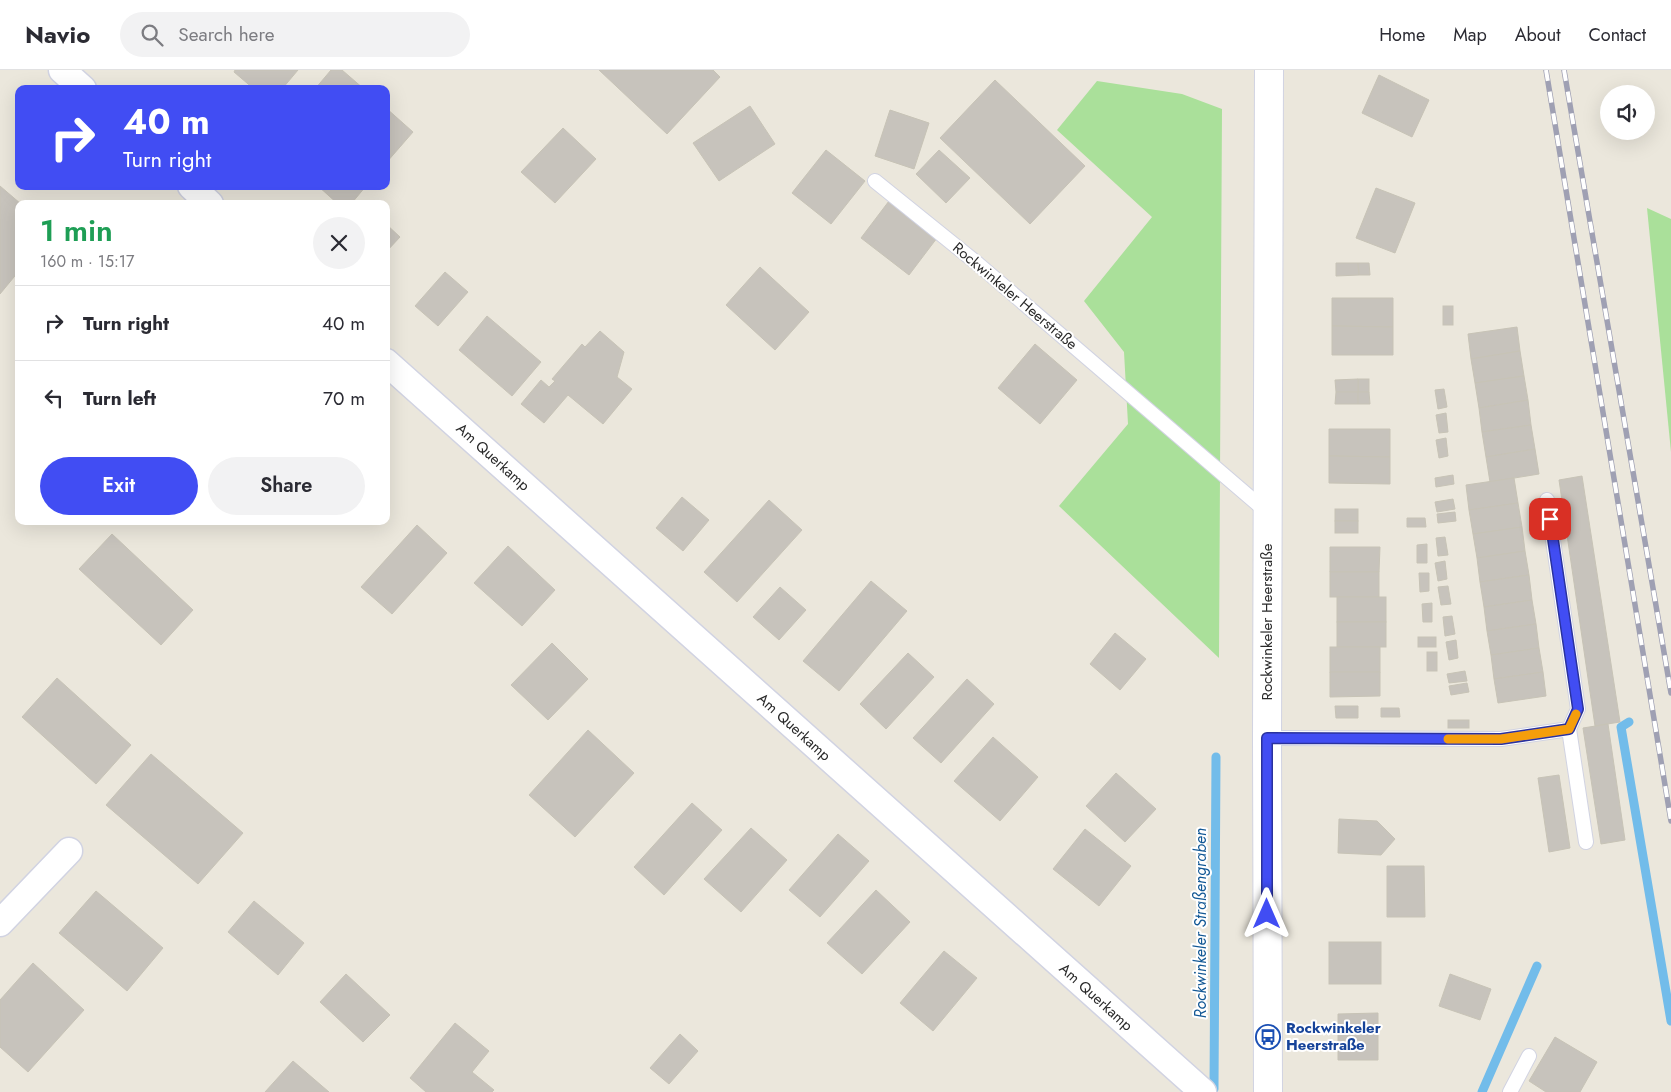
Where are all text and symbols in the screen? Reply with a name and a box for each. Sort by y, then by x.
search box [120,12,470,57]
text: Navio [25,17,90,52]
icon: search [138,21,166,49]
text: Search here [178,21,274,48]
text: Home [1379,22,1425,48]
text: Map [1453,22,1487,48]
text: About [1515,22,1560,48]
text: Contact [1588,22,1646,48]
map controls [1600,85,1655,140]
button: sound [1600,85,1655,140]
text: 40 m [123,97,210,147]
icon: right [40,105,105,170]
text: Turn right [123,143,211,175]
text: 1 min [40,209,113,252]
button: close [313,217,365,269]
street label: Rockwinkeler Heerstraße [948,237,1082,355]
text: 160 m · 15:17 [40,250,134,273]
icon: right [40,309,68,337]
text: Turn right [83,310,169,337]
text: 40 m [322,310,365,337]
icon: left [40,384,68,412]
text: Turn left [83,385,156,412]
text: 70 m [323,385,365,412]
street label: Am Querkamp [451,418,535,497]
button: Exit [40,457,198,515]
button: Share [208,457,365,515]
pin [1529,498,1571,540]
icon: arrive [1536,505,1564,533]
street label: Rockwinkeler Heerstraße [1256,543,1278,701]
street label: Am Querkamp [752,688,836,767]
water label: Rockwinkeler Straßengraben [1189,828,1212,1018]
position arrow [1240,887,1292,939]
street label: Am Querkamp [1054,958,1138,1037]
place label: Rockwinkeler Heerstraße [1286,1017,1382,1056]
bus stop icon: Rockwinkeler Heerstraße [1255,1024,1281,1050]

